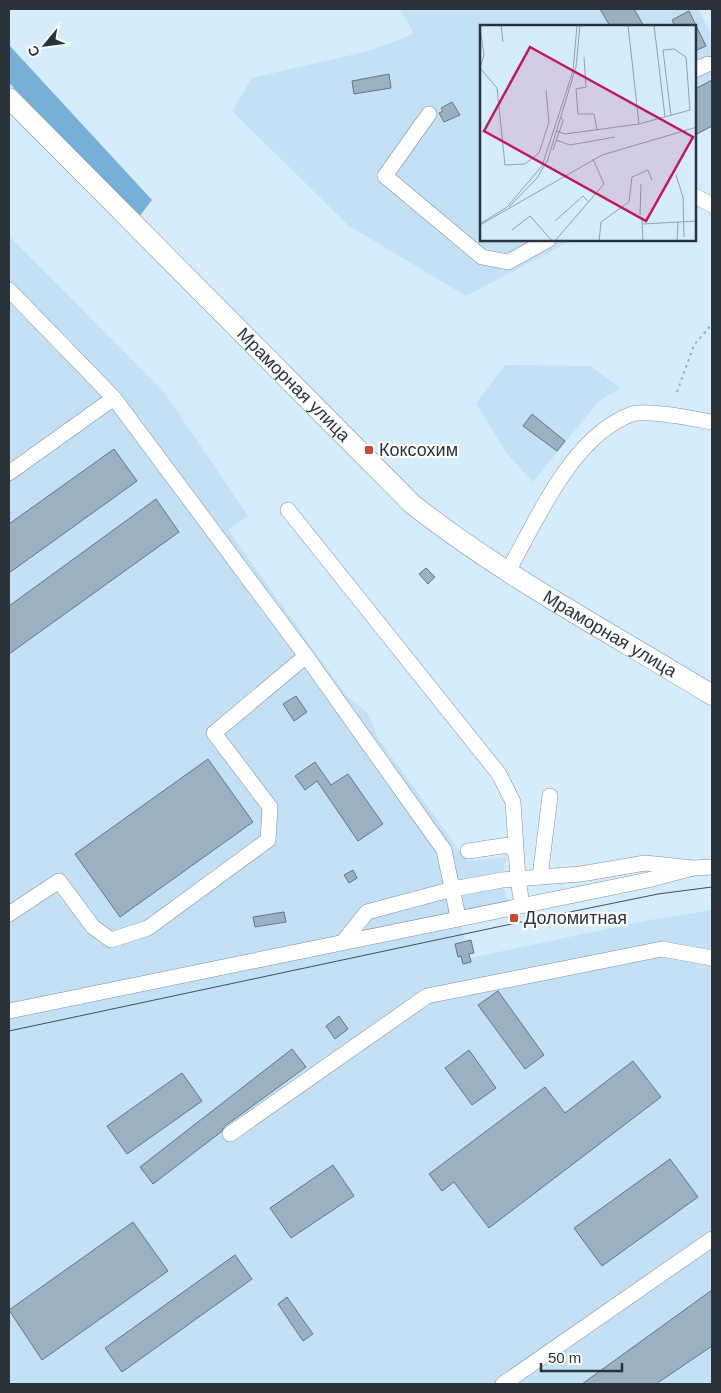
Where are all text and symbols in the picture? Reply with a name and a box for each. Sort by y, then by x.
north arrow [20,20,70,70]
inset map [480,25,696,241]
text: С [24,43,43,60]
street label: Мраморная улица [233,324,355,446]
place label: Коксохим [379,440,458,460]
marker: Коксохим [363,444,375,456]
street label: Мраморная улица [540,586,681,682]
place label: Доломитная [524,908,627,928]
marker: Доломитная [508,912,520,924]
scale bar [541,1340,622,1372]
text: 50 m [548,1349,581,1366]

